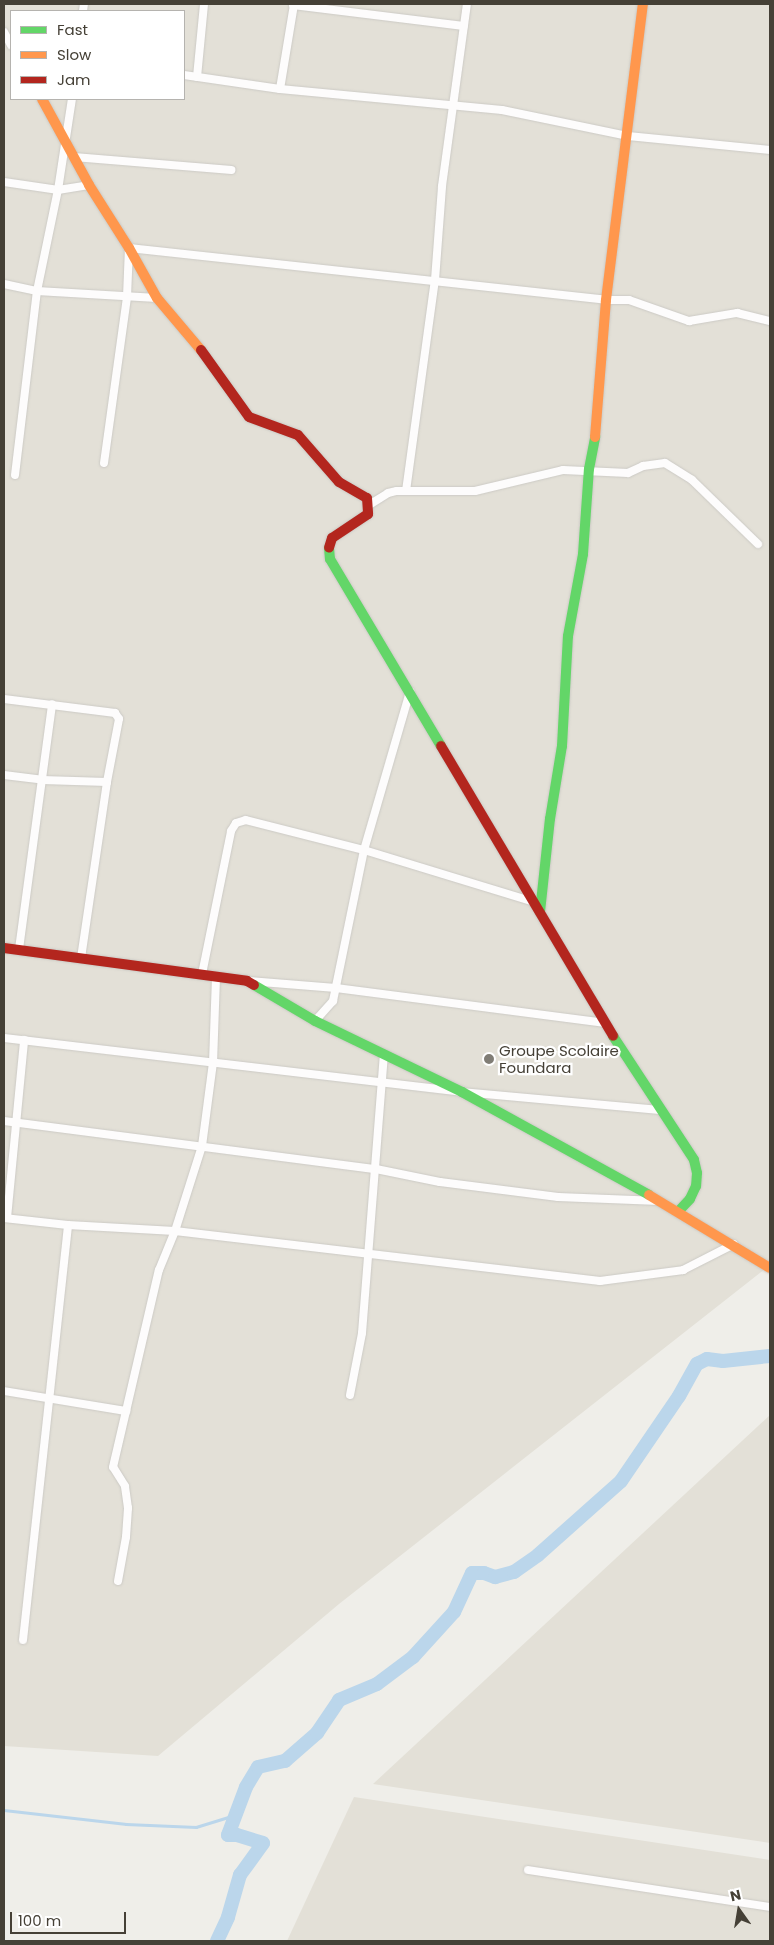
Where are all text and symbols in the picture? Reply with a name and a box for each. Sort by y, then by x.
legend [10,10,185,100]
text: Fast [57,19,88,40]
text: Slow [57,44,91,65]
text: Jam [57,69,91,90]
place label: Groupe Scolaire Foundara [499,1041,619,1076]
marker: Groupe Scolaire Foundara [483,1053,495,1065]
text: N [728,1884,743,1906]
north arrow [714,1885,764,1935]
scale bar [12,1902,129,1934]
text: 100 m [18,1910,61,1931]

